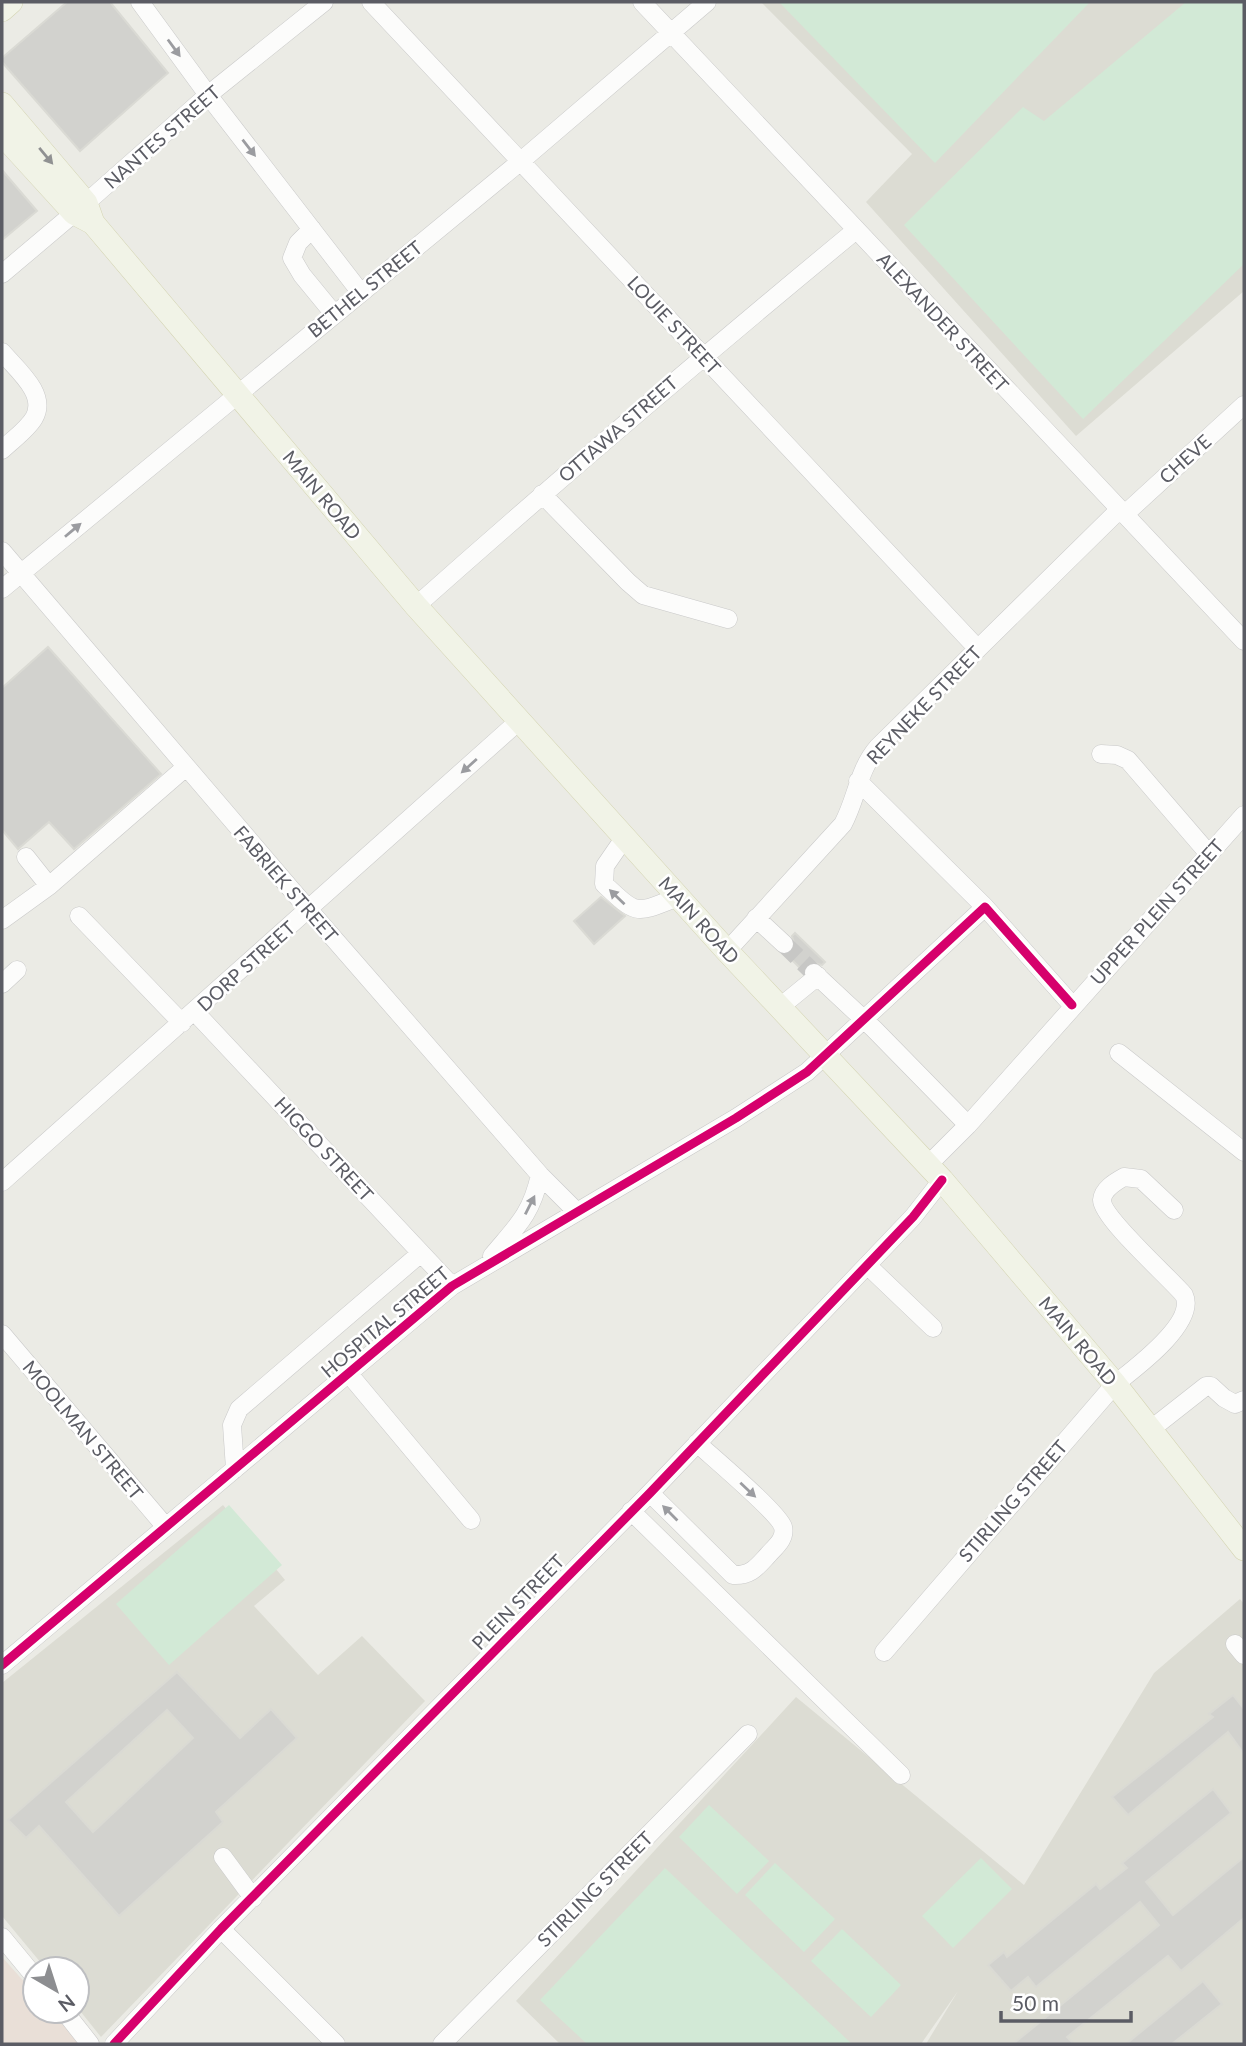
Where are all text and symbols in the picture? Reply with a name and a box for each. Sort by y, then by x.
one-way arrow [166,39,180,57]
street label: NANTES STREET [99,80,224,193]
one-way arrow [242,139,257,157]
one-way arrow [38,147,53,164]
street label: BETHEL STREET [303,235,427,342]
street label: ALEXANDER STREET [873,247,1014,396]
street label: LOUIE STREET [623,271,726,379]
street label: OTTAWA STREET [553,371,682,487]
street label: CHEVE [1154,429,1215,488]
street label: MAIN ROAD [278,445,366,544]
one-way arrow [65,523,82,538]
street label: REYNEKE STREET [861,641,986,768]
one-way arrow [461,757,478,773]
street label: FABRIEK STREET [229,821,343,947]
street label: UPPER PLEIN STREET [1085,834,1228,989]
street label: MAIN ROAD [654,871,744,968]
one-way arrow [609,888,626,905]
street label: DORP STREET [192,916,299,1016]
street label: HIGGO STREET [270,1092,379,1206]
one-way arrow [524,1195,536,1215]
street label: HOSPITAL STREET [316,1261,453,1382]
street label: MAIN ROAD [1034,1291,1122,1390]
street label: MOOLMAN STREET [19,1356,148,1504]
street label: STIRLING STREET [954,1435,1072,1566]
one-way arrow [739,1481,756,1497]
one-way arrow [662,1506,679,1522]
street label: PLEIN STREET [466,1549,569,1654]
street label: STIRLING STREET [532,1826,657,1951]
north arrow [21,1955,91,2025]
scale bar [1001,1980,1130,2024]
text: N [54,1990,80,2017]
text: 50 m [1012,1990,1059,2015]

